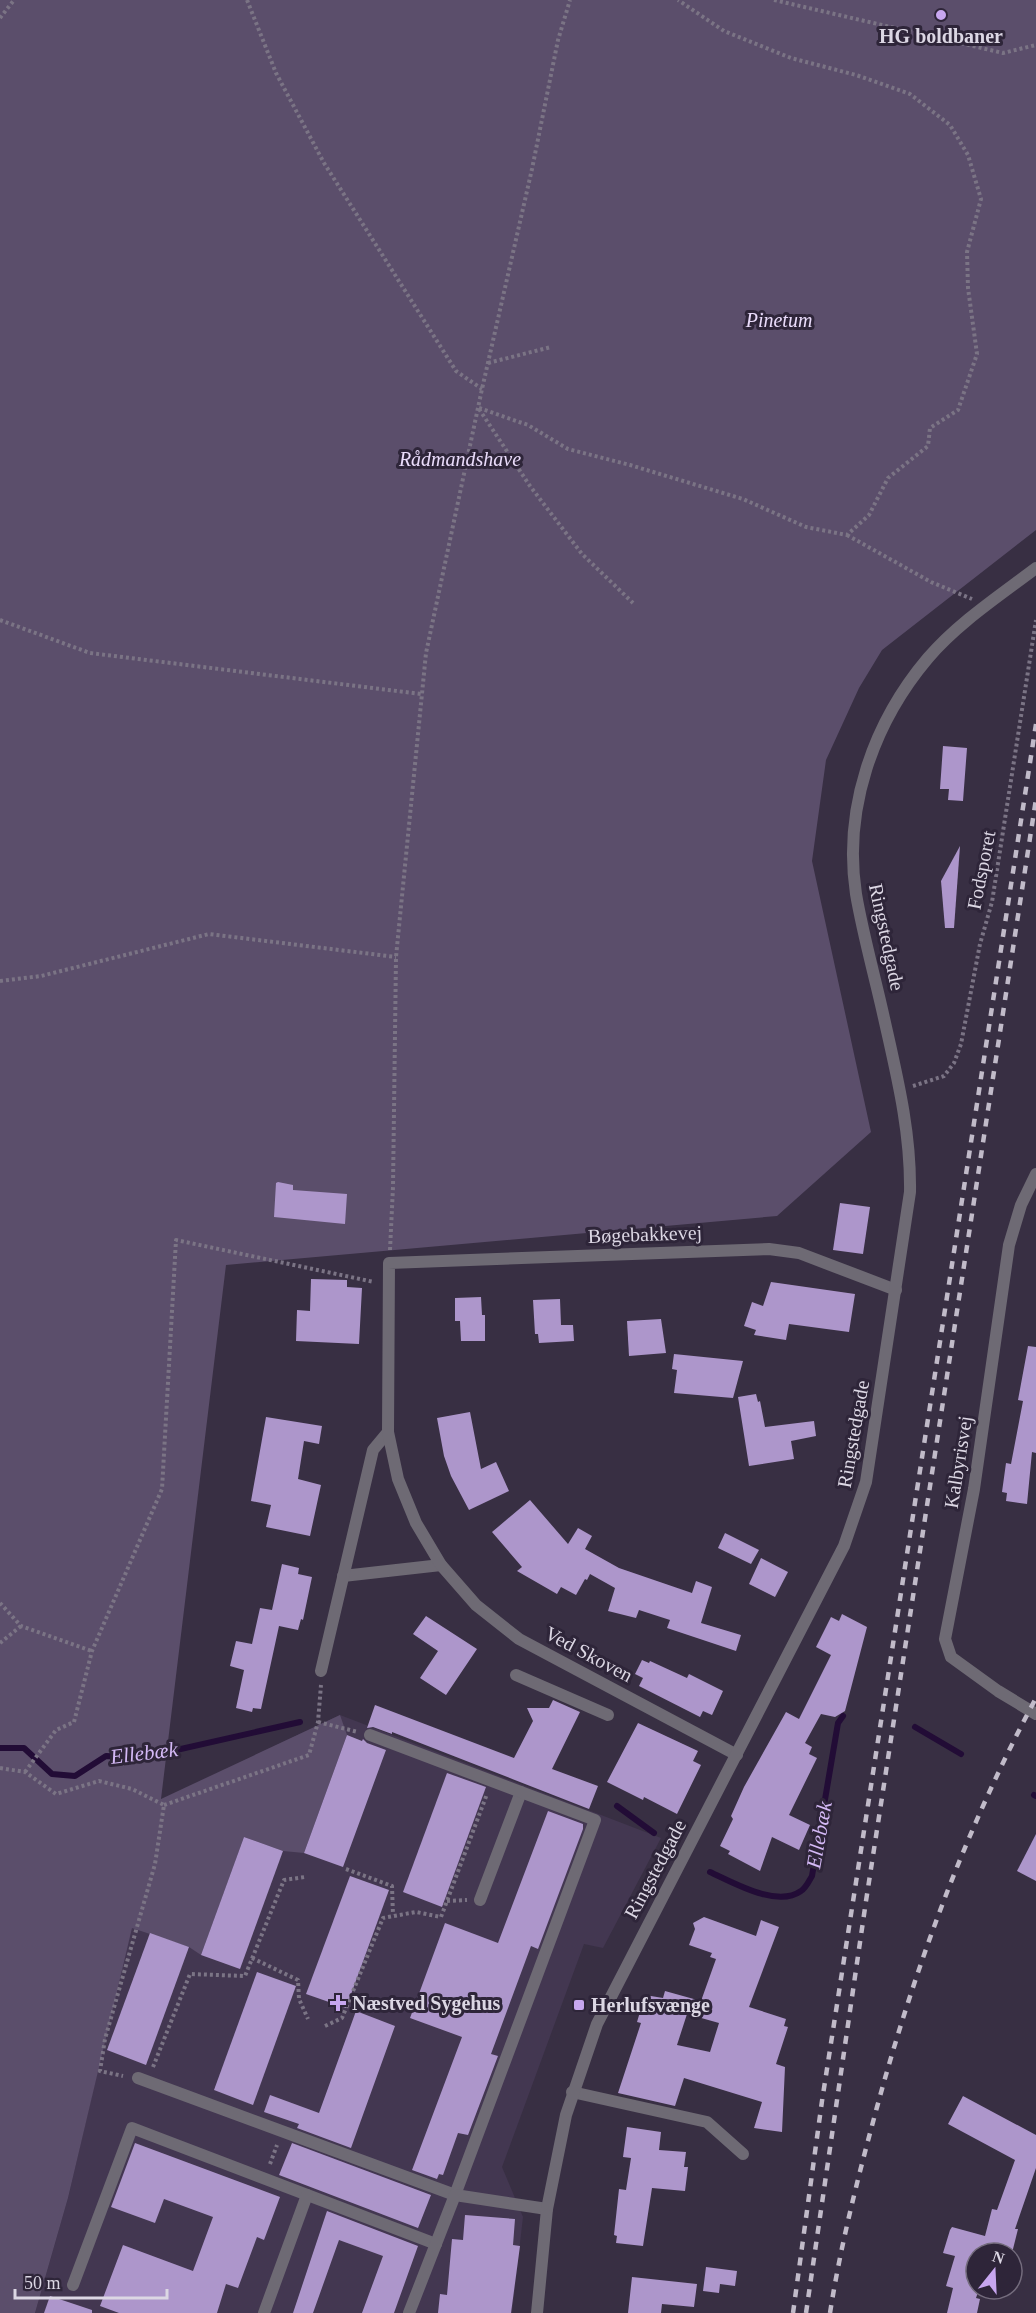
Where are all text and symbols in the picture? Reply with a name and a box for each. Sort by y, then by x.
marker: HG boldbaner [934,8,948,22]
place label: HG boldbaner [879,25,1003,47]
park label: Pinetum [745,309,812,331]
park label: Rådmandshave [398,448,521,470]
street label: Fodsporet [963,828,1000,912]
street label: Ringstedgade [864,881,909,993]
street label: Bøgebakkevej [587,1221,703,1248]
street label: Ringstedgade [833,1378,874,1490]
street label: Kalbyrisvej [940,1414,977,1510]
street label: Ved Skoven [541,1622,637,1686]
water label: Ellebæk [108,1737,180,1769]
water label: Ellebæk [801,1799,837,1871]
street label: Ringstedgade [620,1816,691,1923]
place label: Næstved Sygehus [352,1992,501,2015]
marker: Næstved Sygehus [329,1994,347,2012]
place label: Herlufsvænge [591,1994,710,2017]
marker: Herlufsvænge [572,1998,586,2012]
north arrow [964,2241,1024,2301]
text: N [990,2247,1007,2267]
scale bar [15,2262,166,2300]
text: 50 m [24,2273,61,2293]

